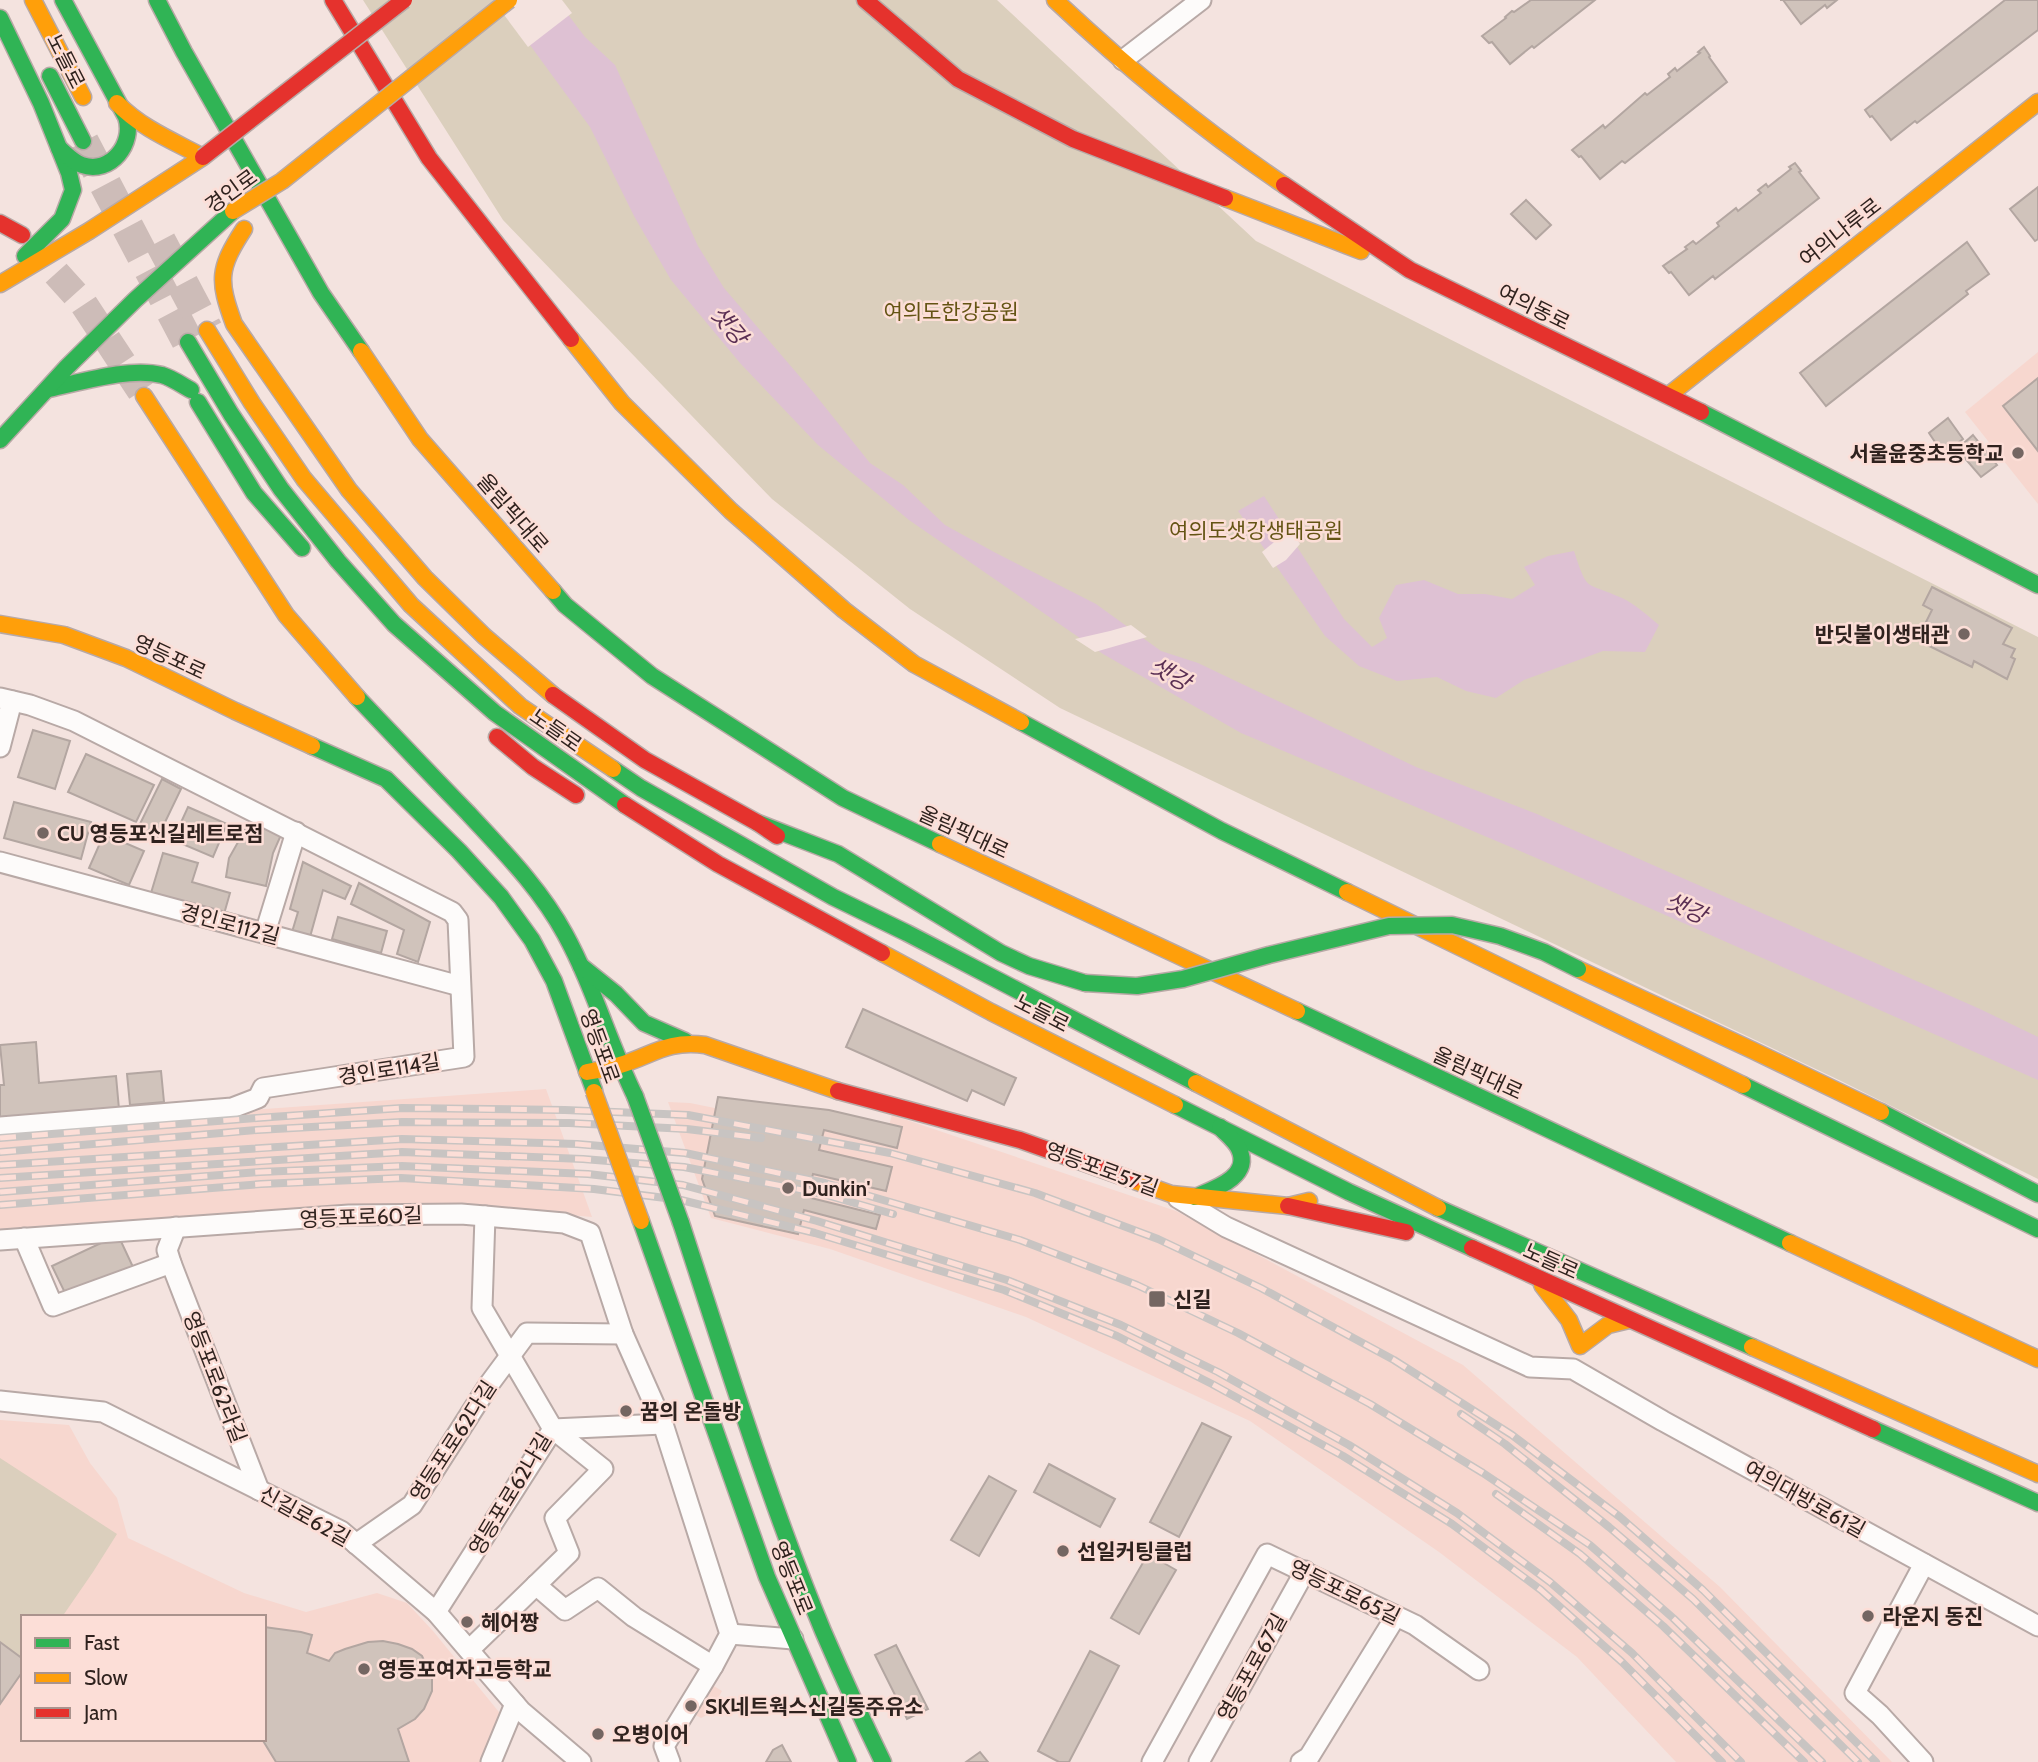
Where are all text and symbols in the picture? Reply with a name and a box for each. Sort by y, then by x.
street label: 노들로 [42,29,90,93]
street label: 경인로 [200,164,262,218]
street label: 여의나루로 [1794,192,1886,272]
street label: 여의동로 [1494,279,1574,335]
park label: 여의도한강공원 [883,299,1019,324]
water label: 샛강 [705,300,755,352]
place label: 서울윤중초등학교 [1849,441,2004,466]
marker: 서울윤중초등학교 [2010,445,2026,461]
street label: 올림픽대로 [472,468,554,558]
park label: 여의도샛강생태공원 [1169,518,1343,543]
place label: 반딧불이생태관 [1815,622,1950,647]
marker: 반딧불이생태관 [1956,626,1972,642]
street label: 영등포로 [130,629,210,685]
water label: 샛강 [1145,651,1198,698]
street label: 노들로 [525,703,587,757]
street label: 올림픽대로 [915,800,1013,864]
place label: CU 영등포신길레트로점 [57,821,263,846]
marker: CU 영등포신길레트로점 [35,825,51,841]
water label: 샛강 [1661,886,1714,931]
street label: 경인로112길 [178,899,282,949]
street label: 노들로 [1010,989,1074,1037]
street label: 영등포로 [575,1005,625,1087]
street label: 올림픽대로 [1429,1041,1527,1105]
street label: 경인로114길 [336,1049,442,1089]
street label: 영등포로57길 [1042,1137,1162,1201]
place label: Dunkin' [802,1176,871,1201]
marker: Dunkin' [780,1180,796,1196]
street label: 영등포로60길 [299,1202,423,1232]
street label: 노들로 [1519,1238,1583,1284]
place label: 신길 [1173,1287,1212,1312]
marker: 신길 [1147,1289,1167,1309]
street label: 영등포로62라길 [178,1308,252,1446]
street label: 영등포로62다길 [405,1376,501,1506]
place label: 꿈의 온돌방 [640,1399,741,1424]
marker: 꿈의 온돌방 [618,1403,634,1419]
street label: 영등포로62나길 [464,1428,556,1560]
street label: 여의대방로61길 [1740,1455,1870,1543]
street label: 신길로62길 [255,1481,355,1551]
street label: 영등포로 [766,1537,818,1619]
place label: 선일커팅클럽 [1077,1539,1193,1564]
marker: 선일커팅클럽 [1055,1543,1071,1559]
street label: 영등포로65길 [1286,1554,1404,1630]
place label: 라운지 동진 [1882,1604,1983,1629]
marker: 라운지 동진 [1860,1608,1876,1624]
street label: 영등포로67길 [1212,1609,1292,1725]
place label: 헤어짱 [481,1610,539,1635]
marker: 헤어짱 [459,1614,475,1630]
legend [21,1615,266,1741]
text: Fast [84,1630,120,1655]
place label: 영등포여자고등학교 [378,1657,552,1682]
marker: 영등포여자고등학교 [356,1661,372,1677]
text: Slow [84,1665,128,1690]
place label: SK네트웍스신길동주유소 [705,1694,924,1719]
marker: SK네트웍스신길동주유소 [683,1698,699,1714]
text: Jam [83,1700,118,1725]
place label: 오병이어 [612,1722,689,1747]
marker: 오병이어 [590,1726,606,1742]

